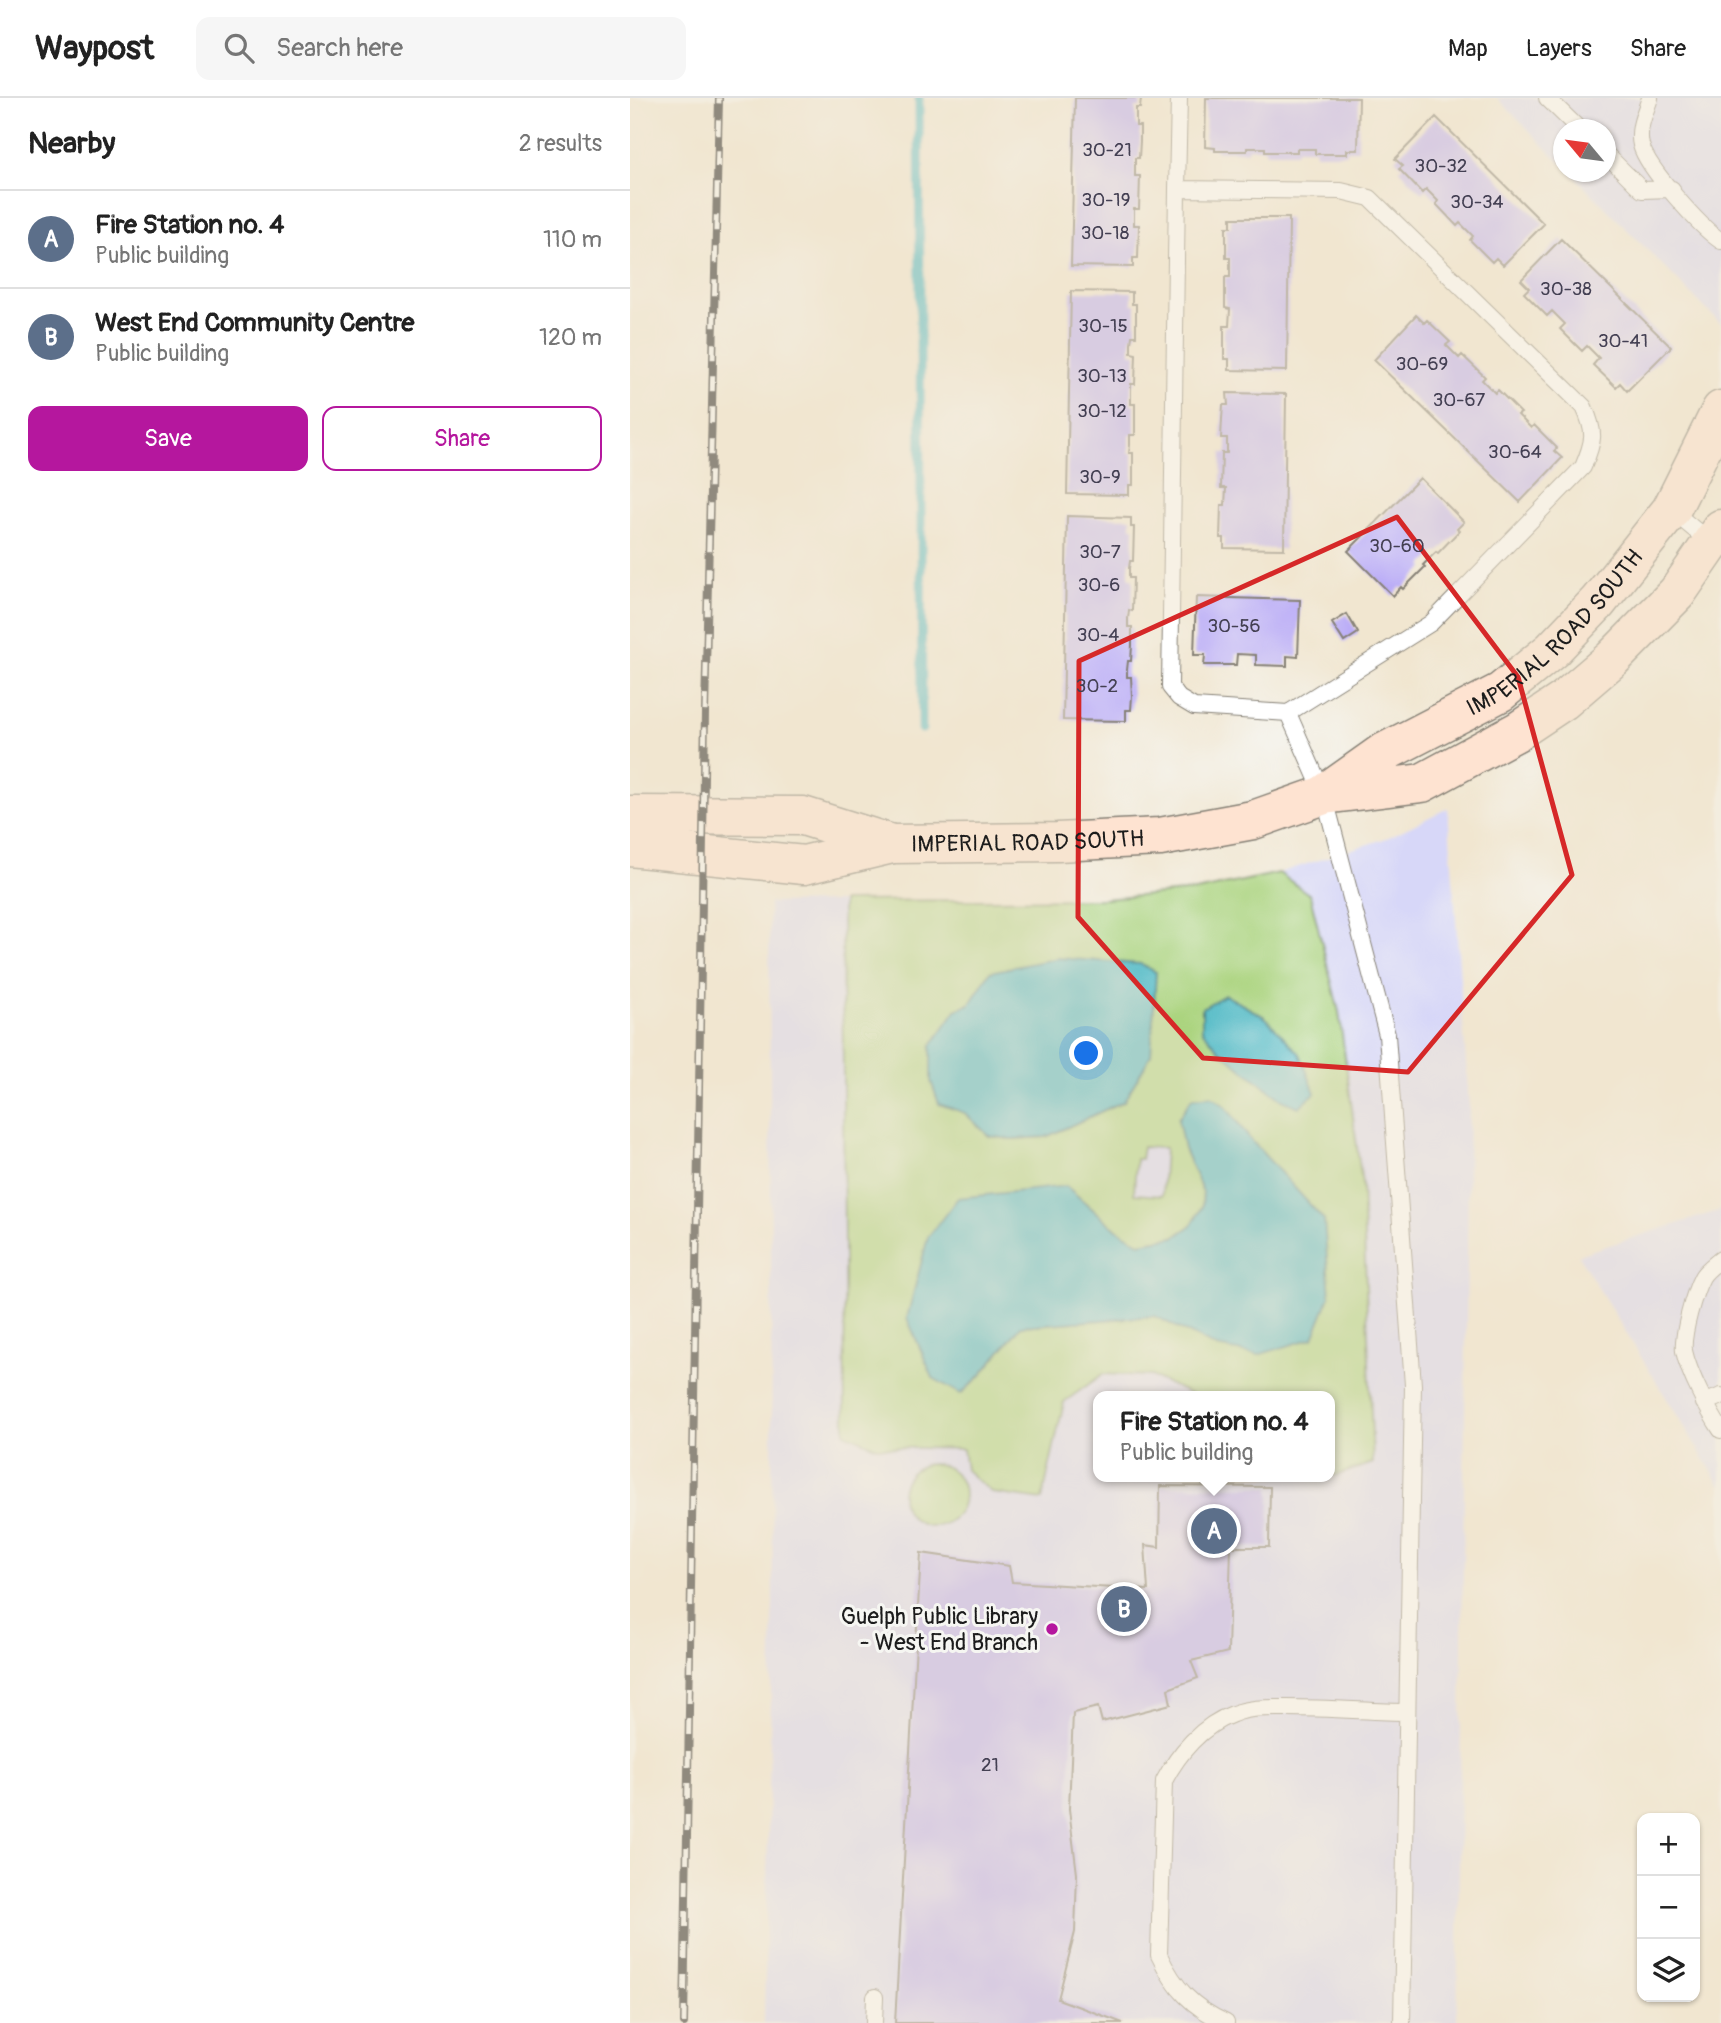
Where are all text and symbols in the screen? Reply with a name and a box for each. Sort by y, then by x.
search box [196,17,686,80]
text: Waypost [35,28,154,69]
icon: search [220,29,258,67]
text: Search here [276,32,403,64]
text: Map [1448,34,1488,63]
text: Layers [1526,34,1592,63]
text: Share [1630,34,1686,63]
north arrow [1553,119,1616,182]
text: Nearby [28,125,115,162]
text: 2 results [519,129,602,158]
house number: 30-21 [1082,138,1132,162]
house number: 30-32 [1415,154,1467,178]
house number: 30-19 [1082,188,1130,212]
house number: 30-34 [1450,190,1504,214]
text: Fire Station no. 4 [95,209,284,241]
house number: 30-18 [1081,221,1129,245]
text: A [44,225,58,254]
text: 110 m [543,225,602,254]
text: Public building [95,241,229,270]
house number: 30-38 [1540,277,1592,301]
text: West End Community Centre [95,307,414,339]
house number: 30-15 [1078,314,1128,338]
text: B [44,323,58,352]
text: 120 m [539,323,602,352]
house number: 30-41 [1598,329,1648,353]
text: Public building [95,339,229,368]
house number: 30-69 [1396,352,1448,376]
house number: 30-13 [1077,364,1127,388]
house number: 30-67 [1433,388,1485,412]
house number: 30-12 [1077,399,1127,423]
button: Save [28,406,308,471]
button: Share [322,406,602,471]
house number: 30-64 [1488,440,1542,464]
house number: 30-9 [1079,465,1121,489]
house number: 30-60 [1369,534,1425,558]
house number: 30-7 [1079,540,1121,564]
street label: IMPERIAL ROAD SOUTH [1461,543,1649,722]
house number: 30-6 [1078,573,1120,597]
house number: 30-56 [1207,614,1261,638]
house number: 30-4 [1077,623,1119,647]
house number: 30-2 [1076,674,1118,698]
street label: IMPERIAL ROAD SOUTH [911,823,1145,858]
your location [1069,1036,1103,1070]
popup [1093,1391,1335,1482]
text: Fire Station no. 4 [1119,1406,1309,1438]
text: Public building [1119,1438,1253,1467]
pin: A [1191,1505,1237,1557]
pin: B [1101,1583,1147,1635]
place label: Guelph Public Library - West End Branch [841,1602,1038,1657]
marker: Guelph Public Library - West End Branch [1044,1621,1060,1637]
house number: 21 [981,1753,999,1777]
map controls [1637,1813,1700,2002]
button: + [1637,1813,1700,1876]
button: − [1637,1876,1700,1939]
button: layers [1637,1939,1700,2002]

